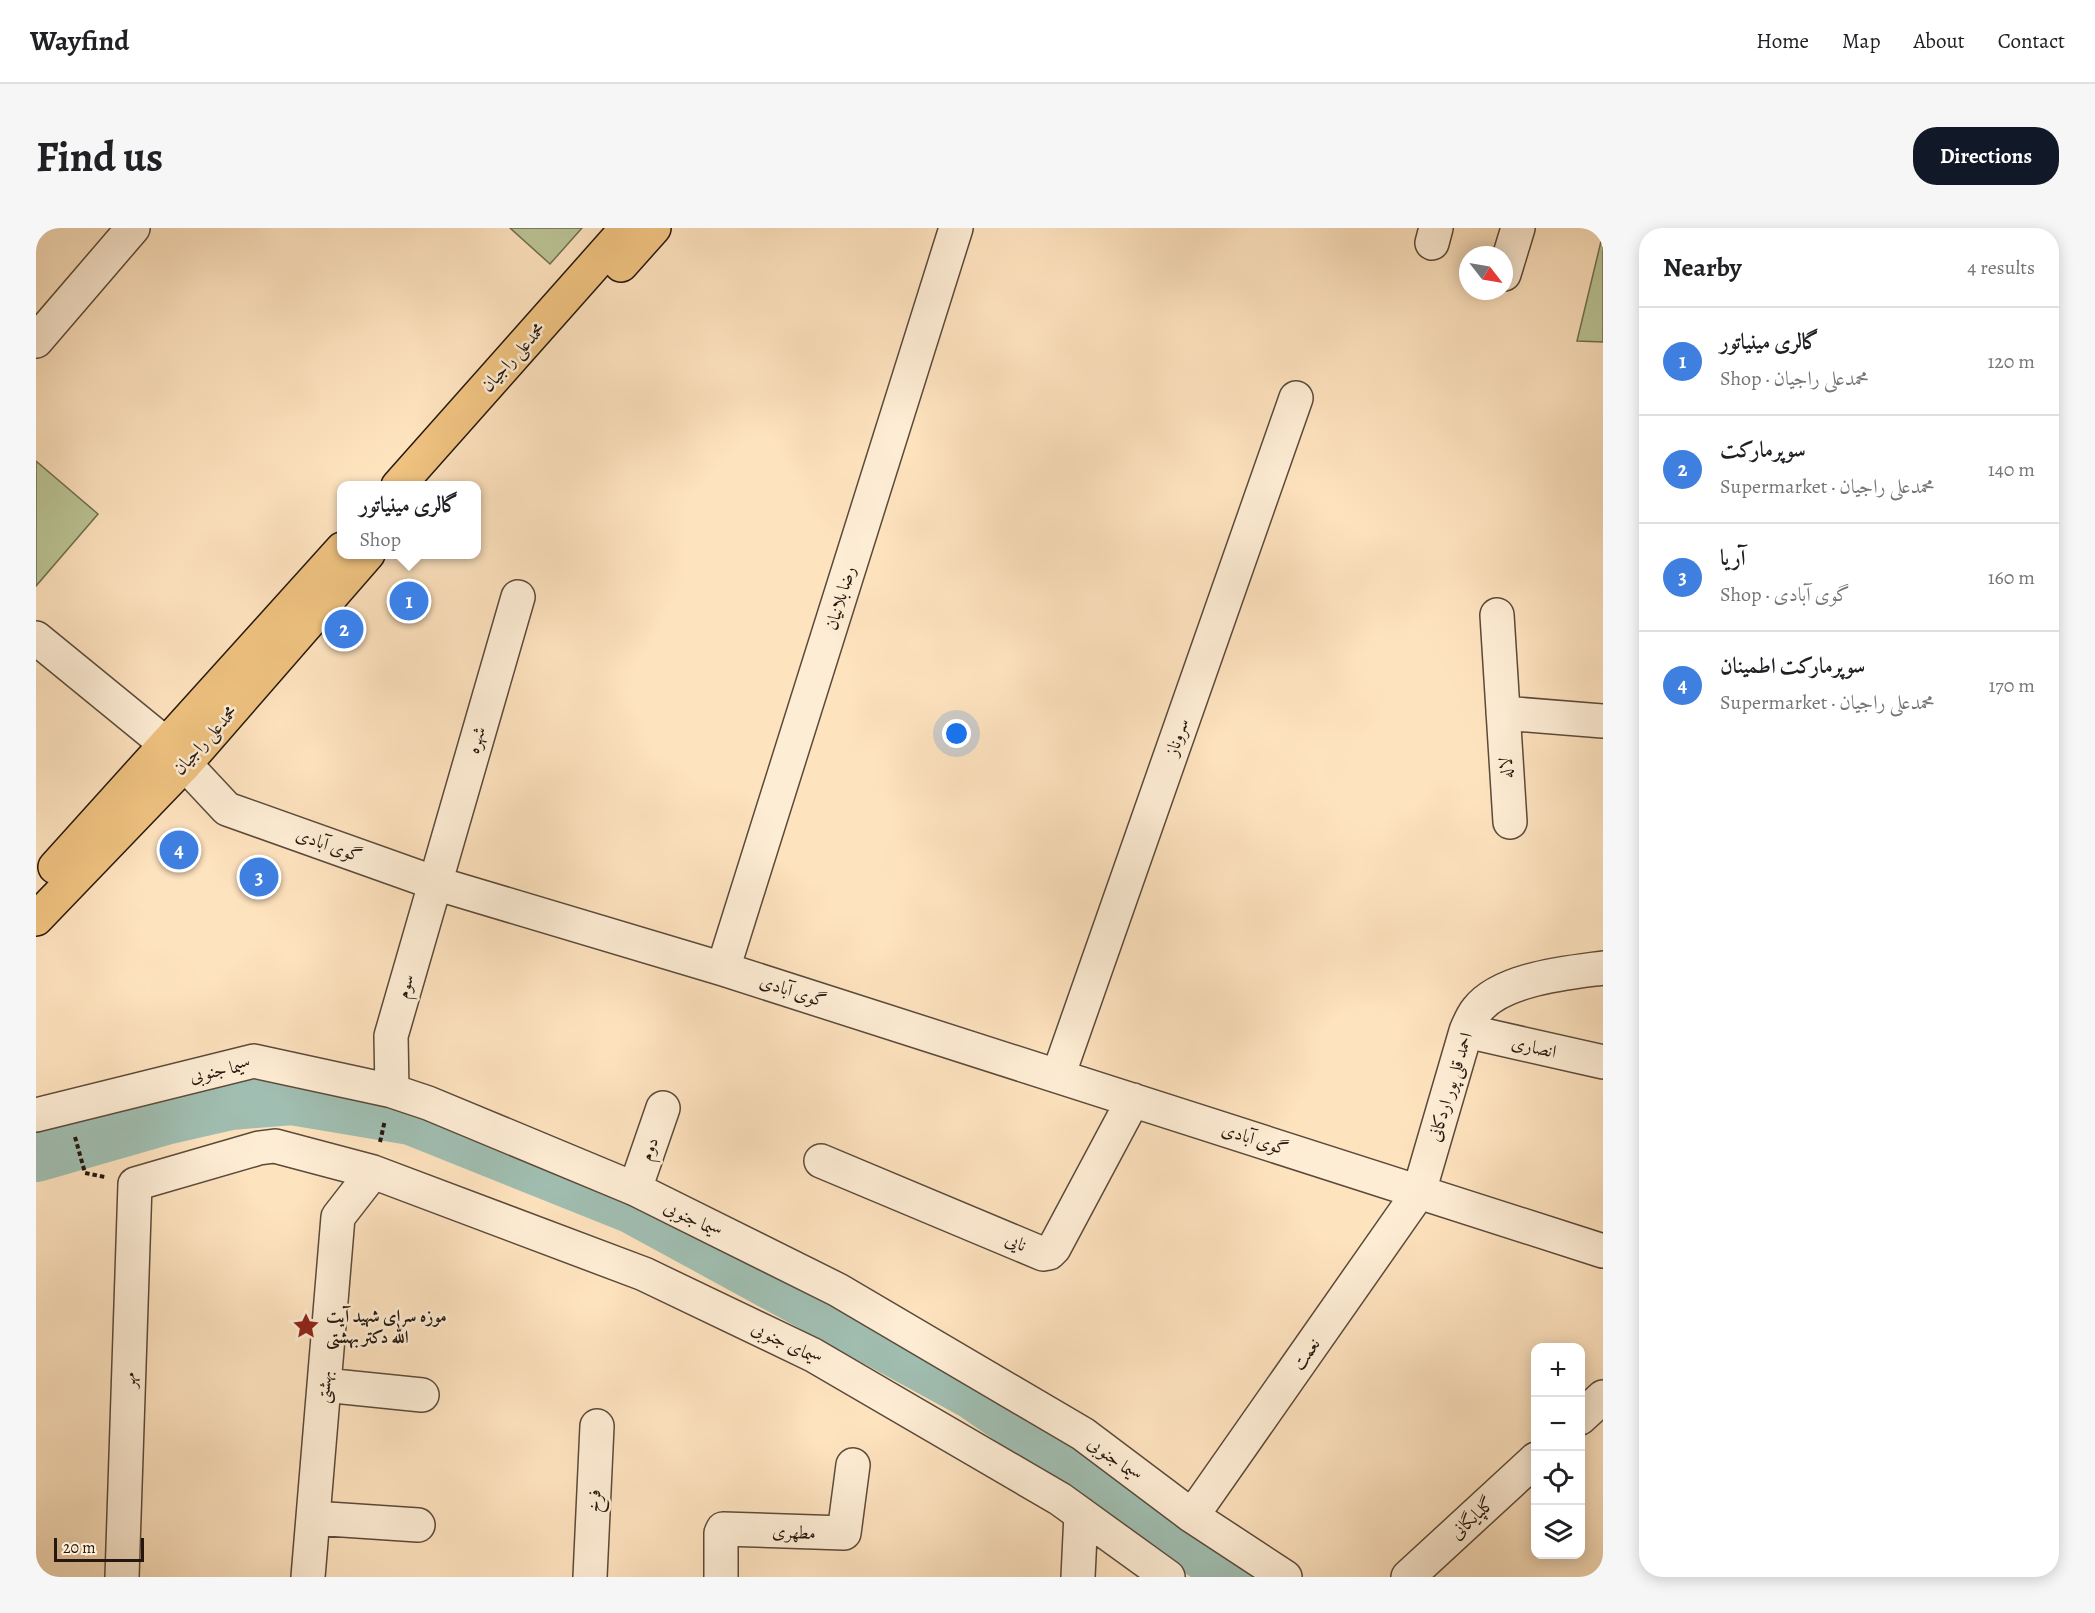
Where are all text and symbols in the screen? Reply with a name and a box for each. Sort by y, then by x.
text: Wayfind [30,22,129,60]
text: Home [1756,27,1809,55]
text: Map [1842,27,1880,55]
text: About [1913,27,1965,55]
text: Contact [1998,27,2065,55]
button: Directions [1913,127,2059,185]
text: Find us [36,128,163,185]
north arrow [1459,246,1513,300]
text: Nearby [1663,250,1742,285]
text: 4 results [1967,254,2035,281]
street label: محمدعلی راجیان [475,317,551,398]
text: گالری مینیاتور [1720,327,1819,357]
text: 1 [1679,348,1686,375]
text: 120 m [1987,348,2035,375]
text: Shop · محمدعلی راجیان [1720,365,1869,392]
text: سوپرمارکت [1720,435,1806,465]
text: 2 [1678,456,1687,483]
text: 140 m [1988,456,2035,483]
text: Supermarket · محمدعلی راجیان [1720,473,1935,500]
popup [337,481,481,559]
text: گالری مینیاتور [359,490,459,520]
text: Shop [359,526,401,553]
text: آریا [1720,543,1745,573]
street label: رضا بلانیان [819,563,861,633]
text: 3 [1678,564,1687,591]
text: 160 m [1988,564,2035,591]
pin: 1 [390,578,428,623]
text: Shop · گوی آبادی [1720,581,1850,608]
pin: 2 [324,606,364,652]
text: سوپرمارکت اطمینان [1720,651,1865,681]
text: 4 [1678,672,1687,699]
text: 170 m [1989,672,2035,699]
text: Supermarket · محمدعلی راجیان [1720,689,1935,716]
street label: محمدعلی راجیان [167,700,243,781]
street label: سروناز [1159,715,1195,761]
your location [942,719,971,748]
street label: شهره [461,724,491,756]
street label: لاله [1493,757,1519,779]
street label: گوی آبادی [293,822,365,868]
pin: 4 [160,828,198,872]
pin: 3 [240,854,278,900]
street label: گوی آبادی [757,969,829,1013]
street label: سوم [390,971,424,1002]
street label: احمد قلی پور اردکانی [1422,1029,1479,1145]
street label: انصاری [1509,1030,1559,1064]
street label: سیما جنوبی [187,1052,253,1089]
street label: گوی آبادی [1219,1117,1291,1161]
street label: دوم [634,1134,668,1165]
street label: سیما جنوبی [659,1195,726,1244]
street label: نایی [1002,1227,1030,1257]
place label: موزه سرای شهید آیت الله دکتر بهشتی [326,1304,447,1350]
place icon: موزه سرای شهید آیت الله دکتر بهشتی [291,1311,321,1341]
street label: سیمای جنوبی [747,1316,826,1371]
street label: نعمت [1286,1333,1326,1375]
map controls [1531,1343,1585,1559]
button: + [1531,1343,1585,1397]
street label: بهشتی [311,1370,338,1405]
street label: مهر [117,1372,141,1390]
button: − [1531,1397,1585,1451]
street label: سیما جنوبی [1082,1431,1147,1488]
button: locate [1531,1451,1585,1505]
street label: فرخ [581,1489,611,1514]
street label: گلپایگانی [1445,1491,1499,1545]
button: layers [1531,1505,1585,1559]
street label: مطهری [771,1519,817,1545]
scale bar [54,1535,144,1562]
text: 20 m [63,1537,96,1559]

